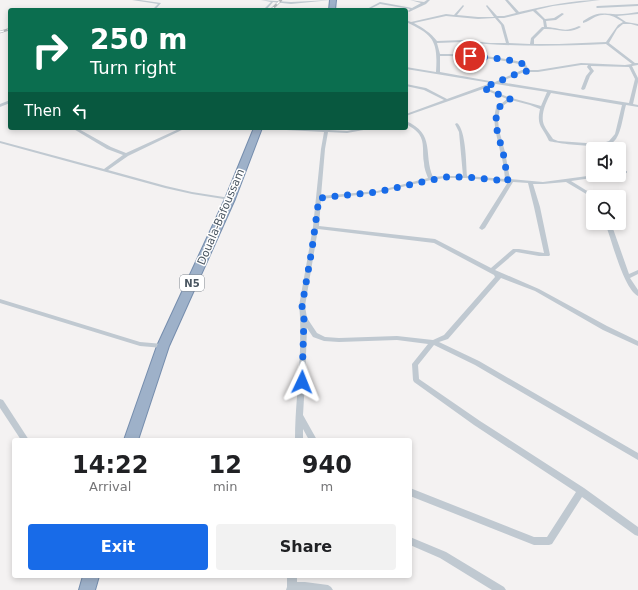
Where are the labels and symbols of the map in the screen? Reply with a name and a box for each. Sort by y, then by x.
pin [453,39,487,73]
street label: Douala-Bafoussam [195,167,247,267]
road number: N5 [180,275,204,291]
position arrow [281,361,323,403]

